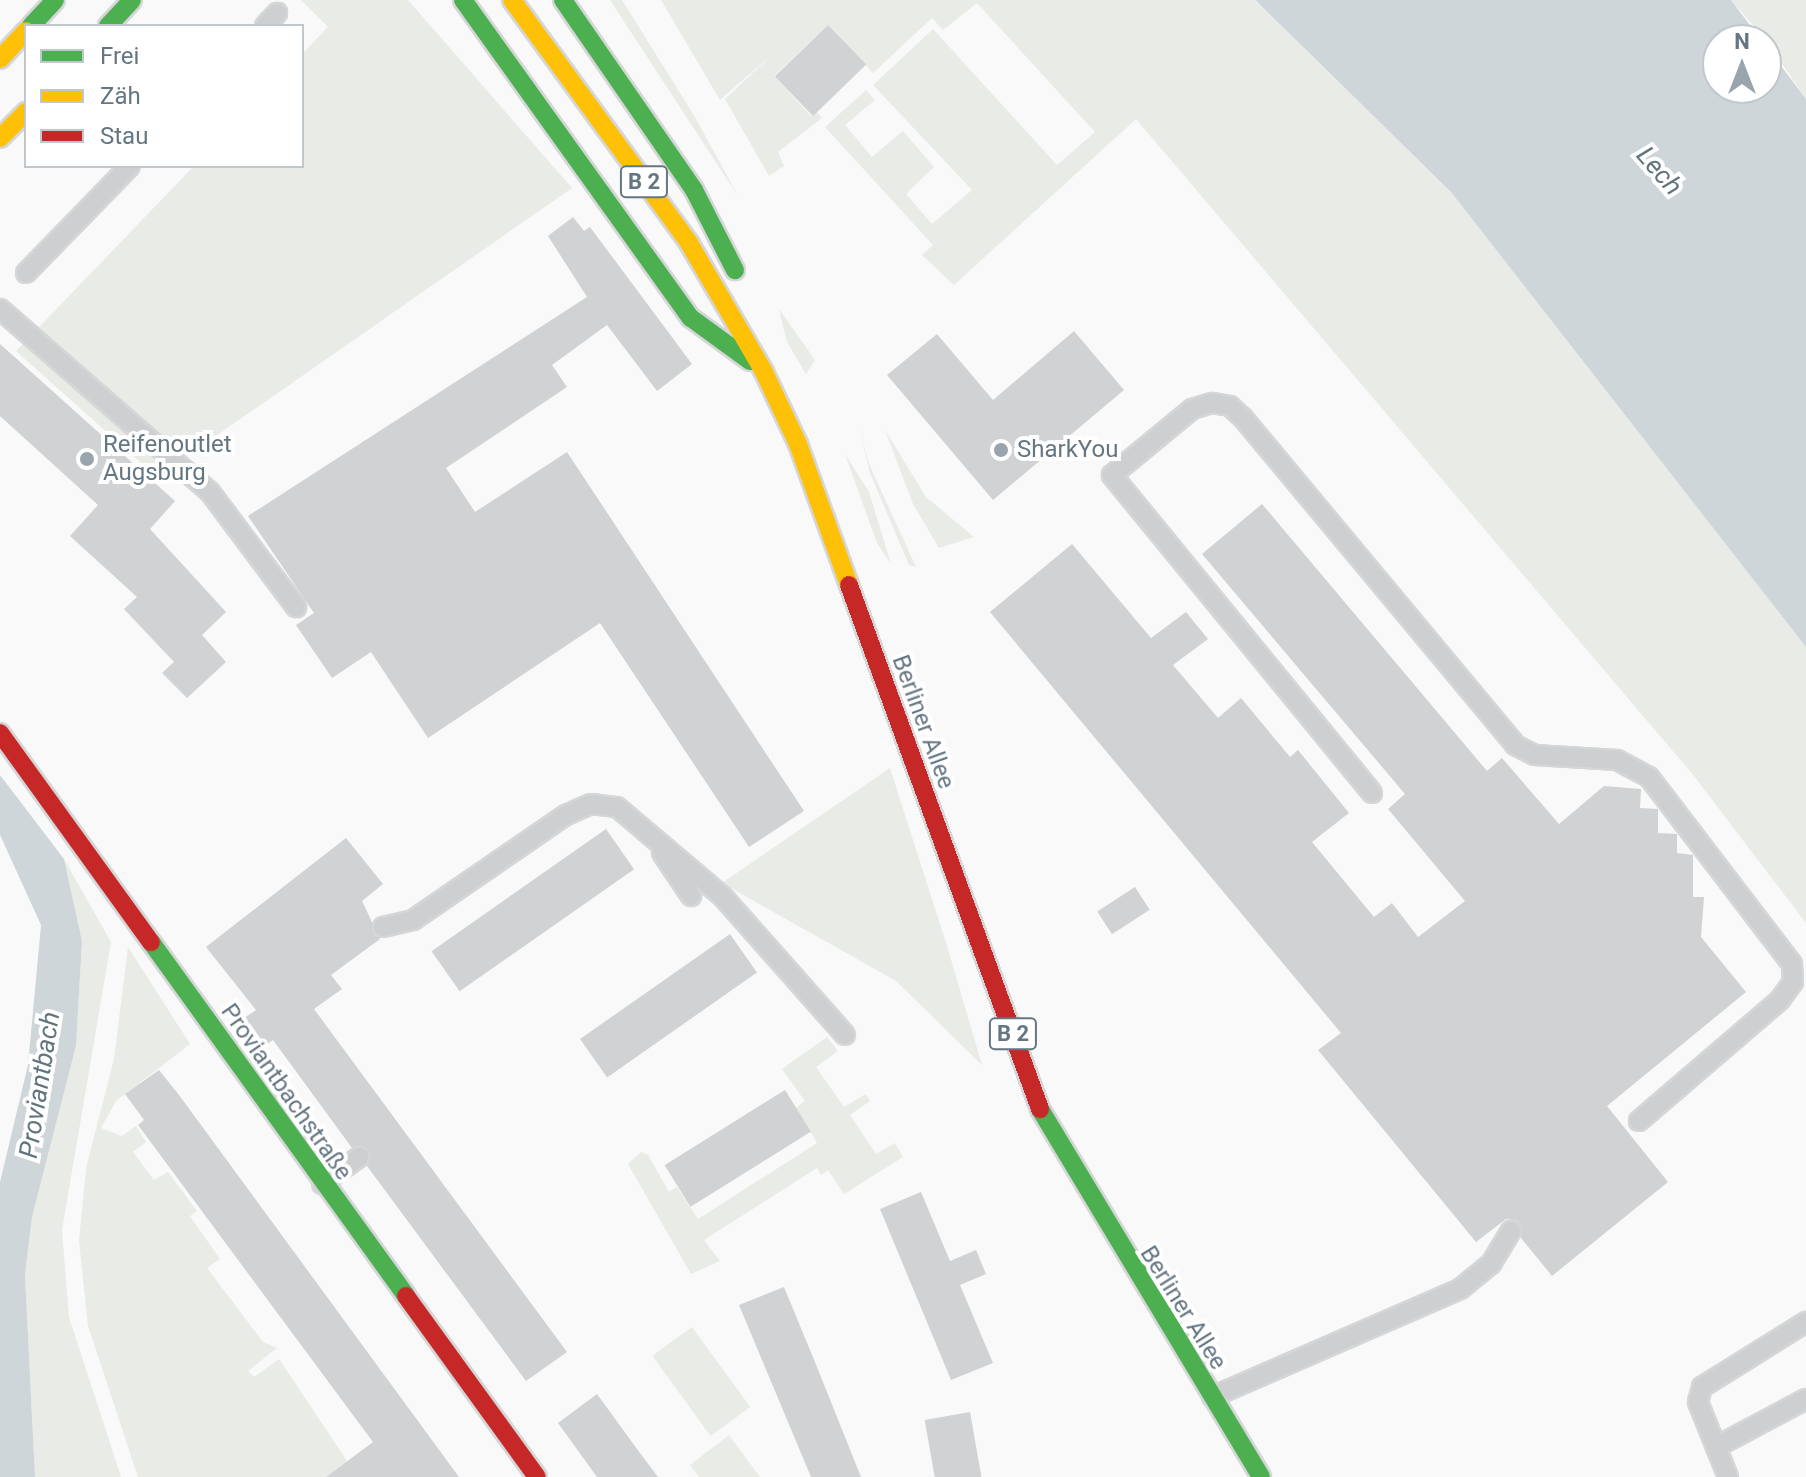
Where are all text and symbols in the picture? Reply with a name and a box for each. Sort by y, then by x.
legend [24,24,304,168]
north arrow [1702,24,1782,104]
text: N [1734,29,1750,54]
text: Frei [100,42,139,70]
text: Zäh [100,82,141,110]
text: Stau [100,122,148,150]
water label: Lech [1629,140,1689,202]
road number: B 2 [618,164,670,200]
place label: Reifenoutlet Augsburg [103,431,232,487]
place label: SharkYou [1017,436,1118,464]
marker: SharkYou [992,441,1010,459]
marker: Reifenoutlet Augsburg [78,450,96,468]
street label: Berliner Allee [885,651,961,793]
street label: Proviantbachstraße [214,998,358,1186]
water label: Proviantbach [13,1010,67,1160]
road number: B 2 [987,1016,1039,1052]
street label: Berliner Allee [1134,1241,1232,1375]

